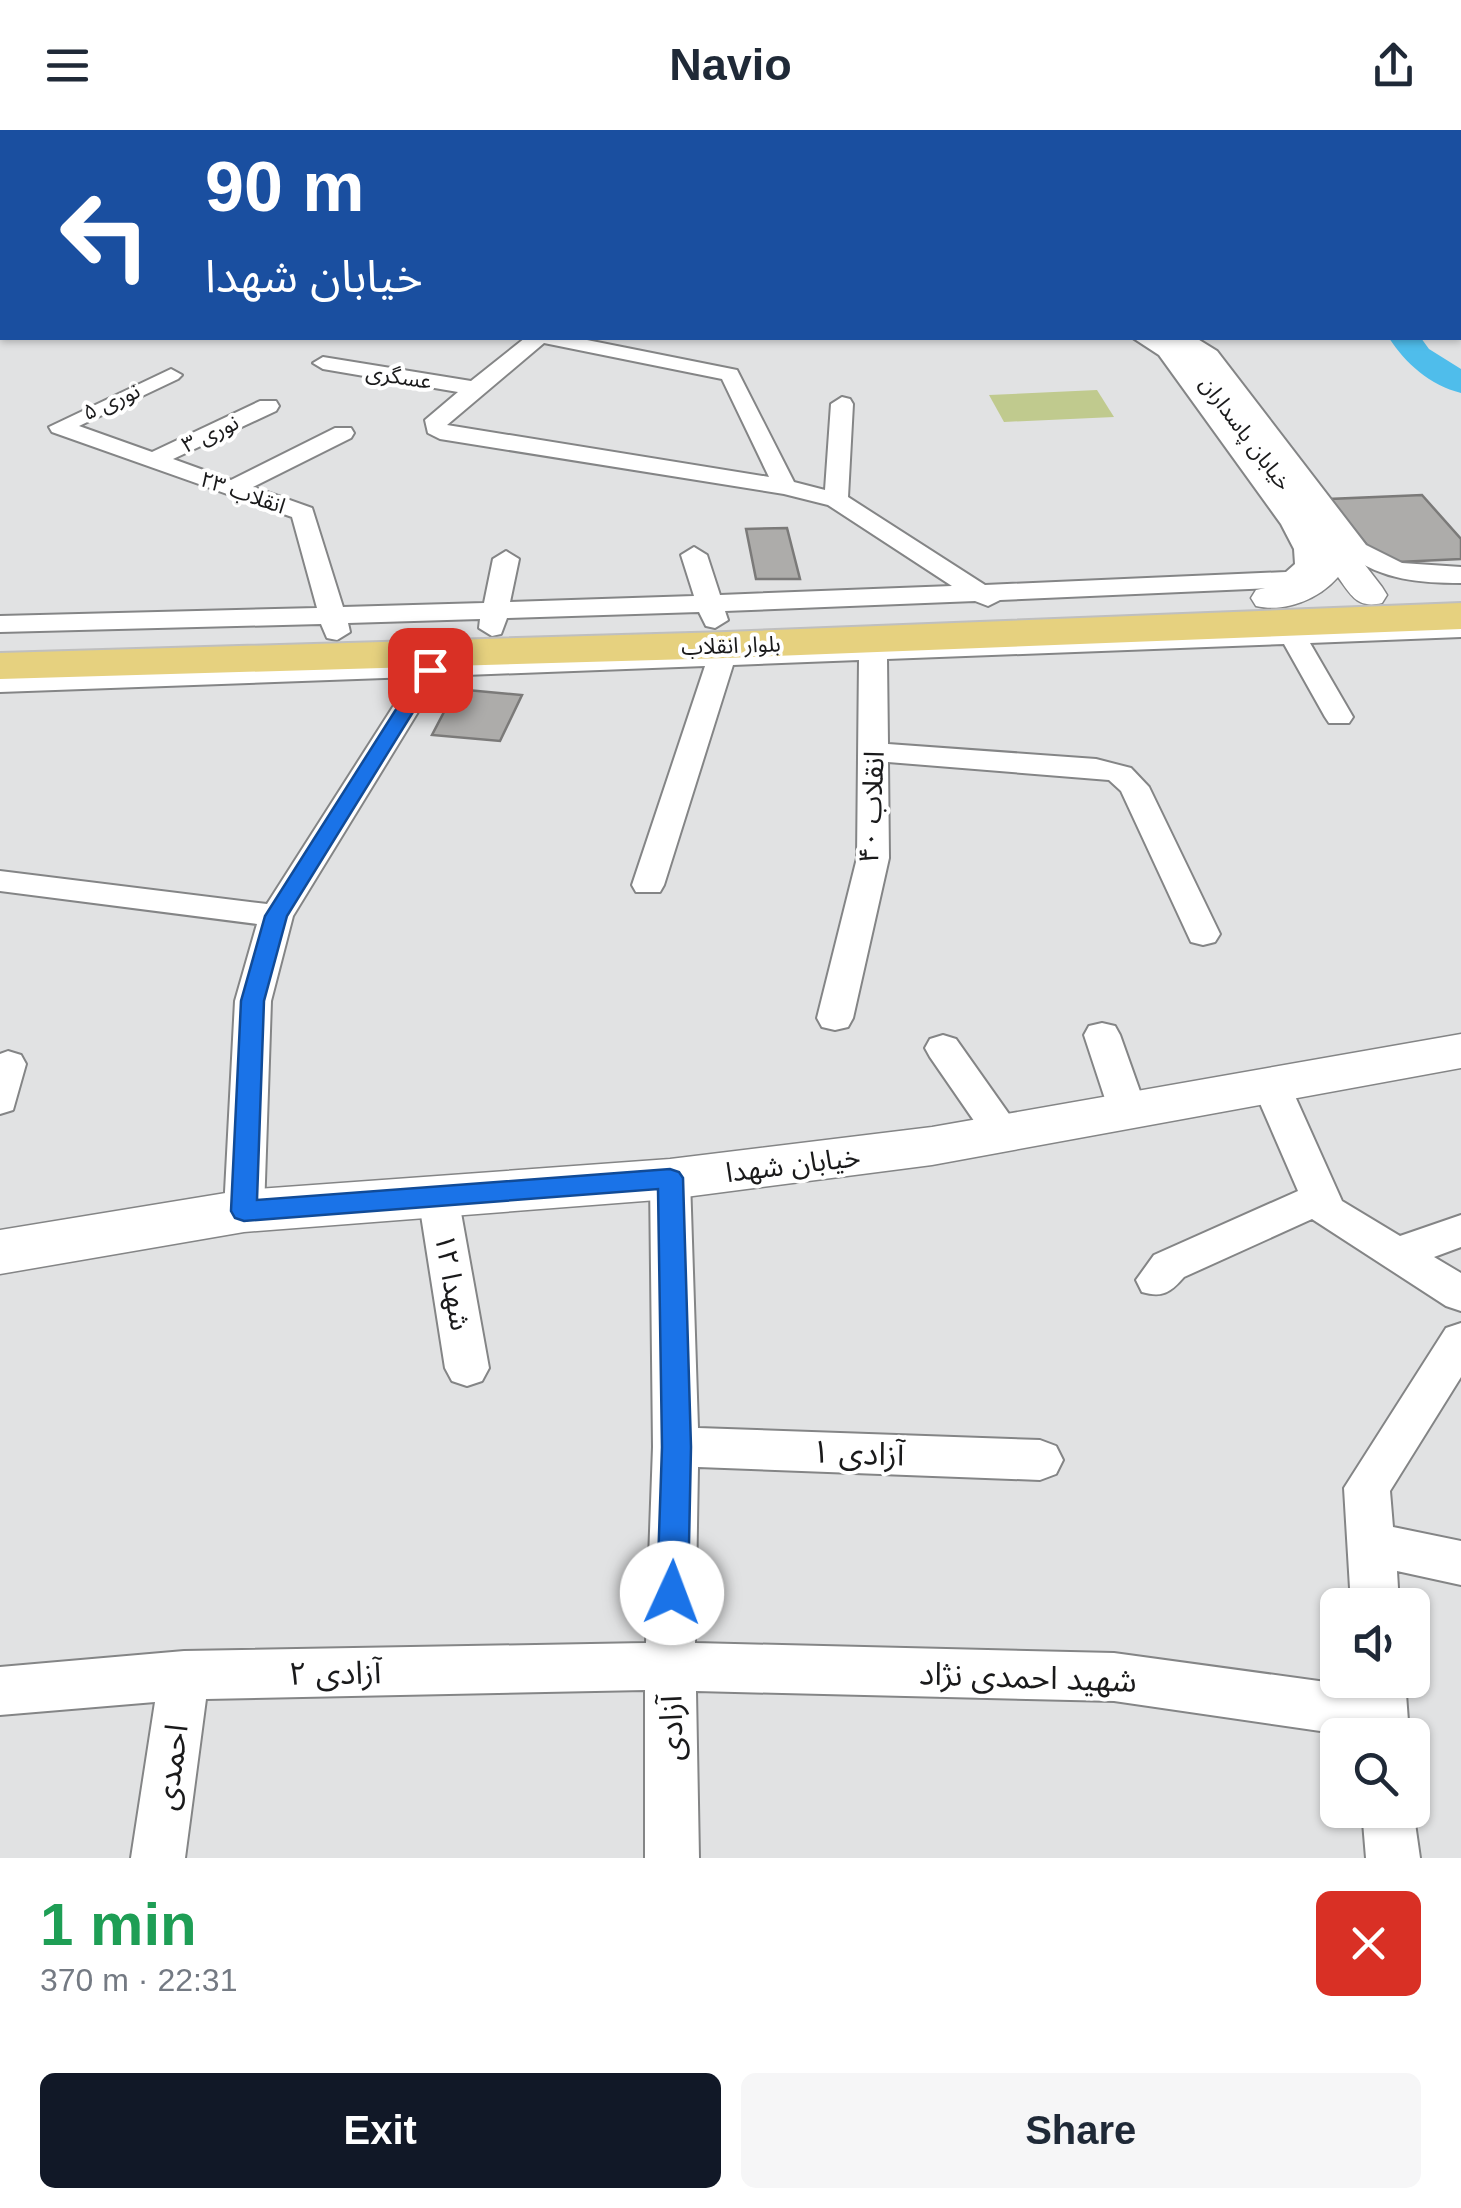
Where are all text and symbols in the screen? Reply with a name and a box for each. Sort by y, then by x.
icon: menu [40,38,95,93]
icon: share [1366,38,1421,93]
text: Navio [669,39,792,90]
text: 90 m [205,148,365,226]
icon: left [40,170,170,300]
text: خیابان شهدا [205,251,423,302]
street label: عسگری [364,359,434,394]
street label: خیابان پاسداران [1193,371,1297,496]
street label: نوری ۵ [79,378,144,426]
street label: نوری ۳ [178,409,243,458]
street label: انقلاب ۲۳ [197,466,289,519]
pin [388,628,473,713]
street label: بلوار انقلاب [681,631,781,661]
icon: arrive [403,643,458,698]
street label: انقلاب ۴۰ [853,750,890,864]
street label: خیابان شهدا [724,1141,862,1188]
street label: شهدا ۱۲ [429,1231,476,1333]
street label: آزادی ۱ [811,1433,907,1474]
position arrow [620,1541,724,1645]
map controls [1320,1588,1430,1828]
button: sound [1320,1588,1430,1698]
street label: آزادی ۲ [288,1654,383,1693]
street label: شهید احمدی نژاد [919,1655,1137,1700]
street label: آزادی [652,1693,691,1761]
button: search [1320,1718,1430,1828]
street label: احمدی [147,1722,195,1812]
text: 1 min [40,1891,197,1958]
button: close [1316,1891,1421,1996]
text: 370 m · 22:31 [40,1962,237,1998]
button: Exit [40,2073,721,2188]
button: Share [741,2073,1421,2188]

